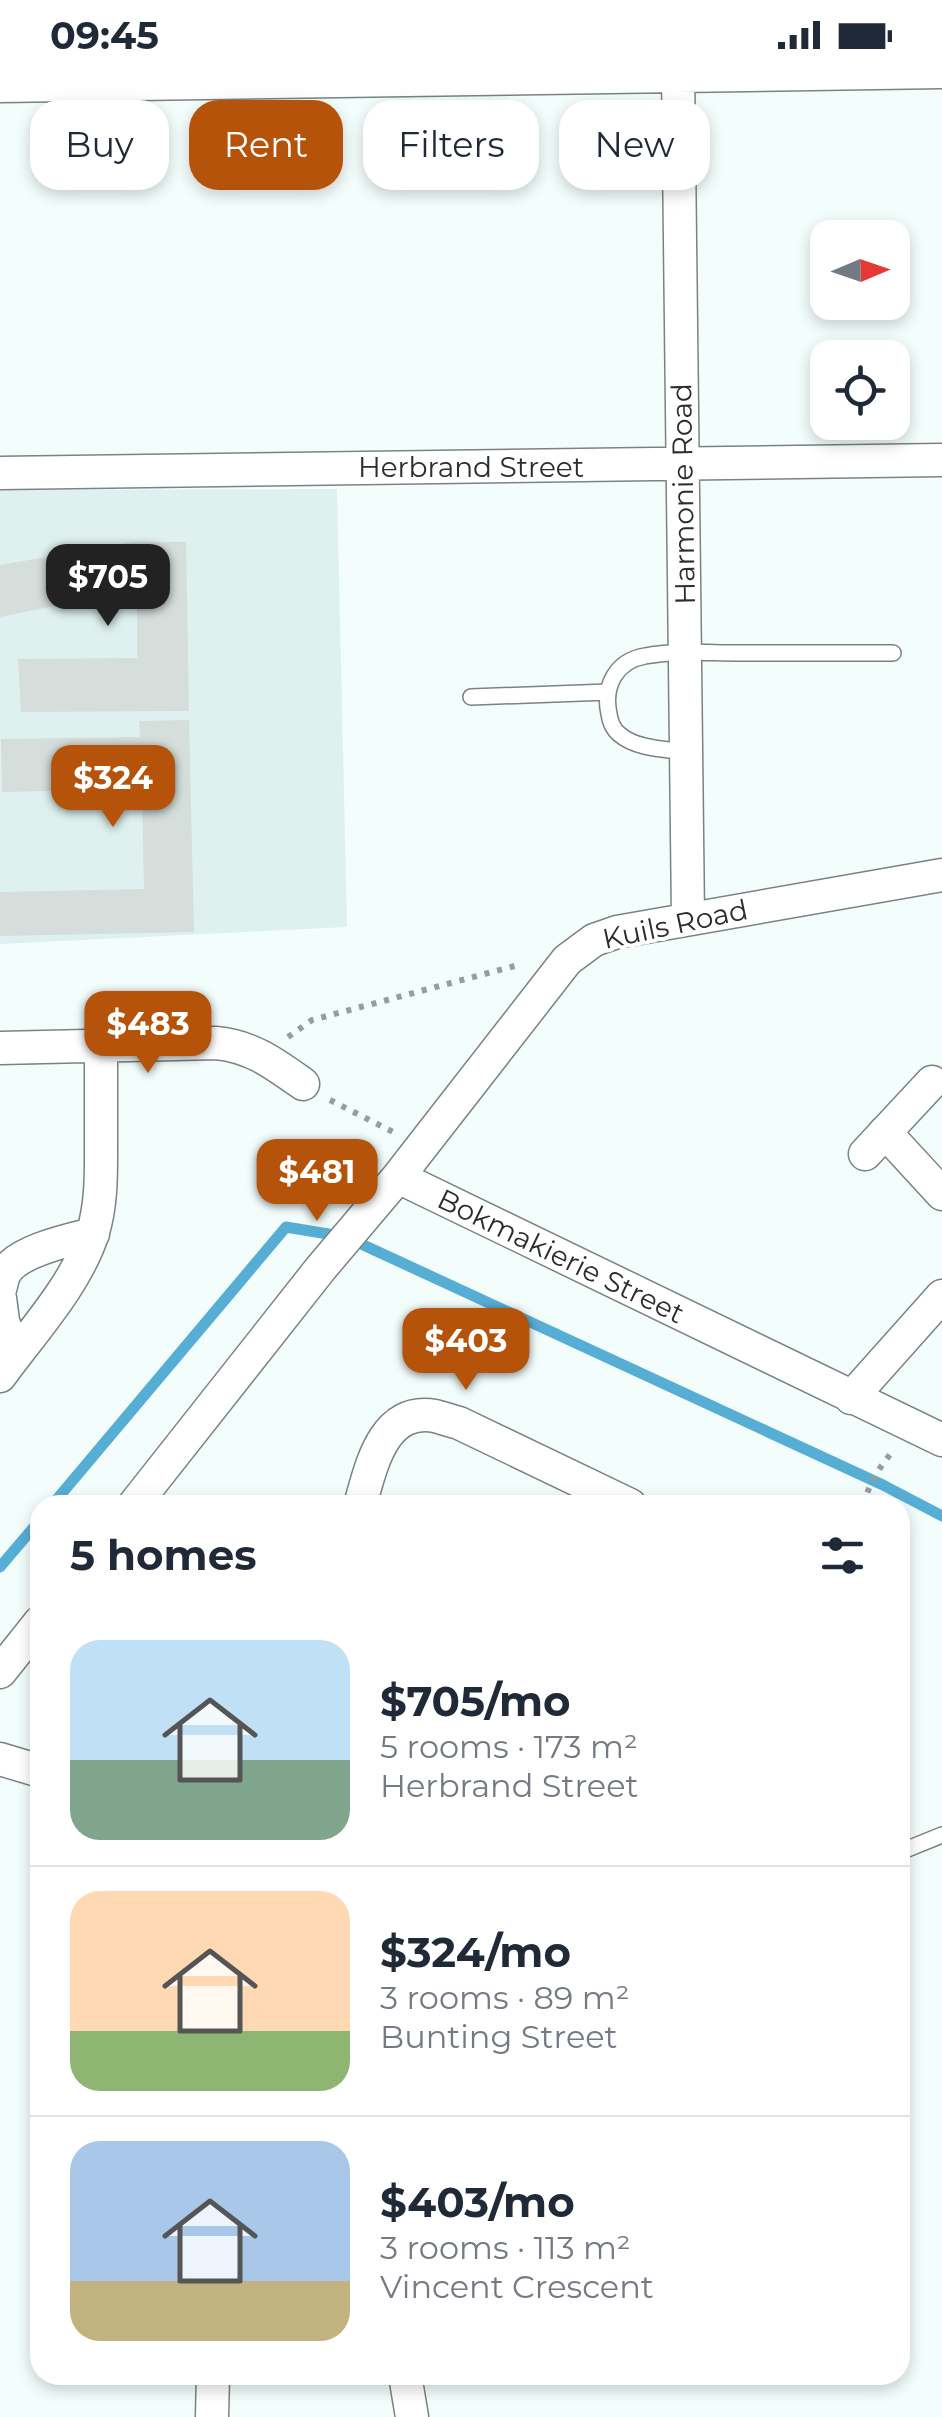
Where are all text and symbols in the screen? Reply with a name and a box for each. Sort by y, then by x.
text: 09:45 [50,12,159,59]
chip: Buy [30,100,169,190]
chip: Rent [189,100,343,190]
chip: Filters [363,100,539,190]
chip: New [559,100,710,190]
north arrow [810,220,910,320]
map controls [810,220,910,440]
button: locate [810,340,910,440]
street label: Harmonie Road [664,383,702,605]
street label: Herbrand Street [358,450,584,484]
pin: $705 [49,544,167,629]
text: $705 [68,557,148,596]
pin: $324 [54,745,172,830]
text: $324 [73,758,153,797]
street label: Kuils Road [599,892,751,956]
pin: $483 [89,991,207,1076]
text: $483 [106,1004,190,1043]
pin: $481 [258,1139,376,1224]
text: $481 [279,1152,355,1191]
street label: Bokmakierie Street [432,1182,690,1330]
pin: $403 [407,1308,525,1393]
text: $403 [424,1321,508,1360]
icon: filters [815,1528,870,1583]
text: 5 homes [70,1529,257,1581]
text: $705/mo [380,1675,571,1727]
icon: home [150,1680,270,1800]
text: 5 rooms · 173 m² [380,1727,638,1766]
text: Herbrand Street [380,1766,639,1805]
text: $324/mo [380,1926,571,1978]
icon: home [150,1931,270,2051]
text: 3 rooms · 89 m² [380,1978,629,2017]
text: Bunting Street [380,2017,618,2056]
text: $403/mo [380,2176,575,2228]
icon: home [150,2181,270,2301]
text: 3 rooms · 113 m² [380,2228,631,2267]
text: Vincent Crescent [380,2267,654,2306]

